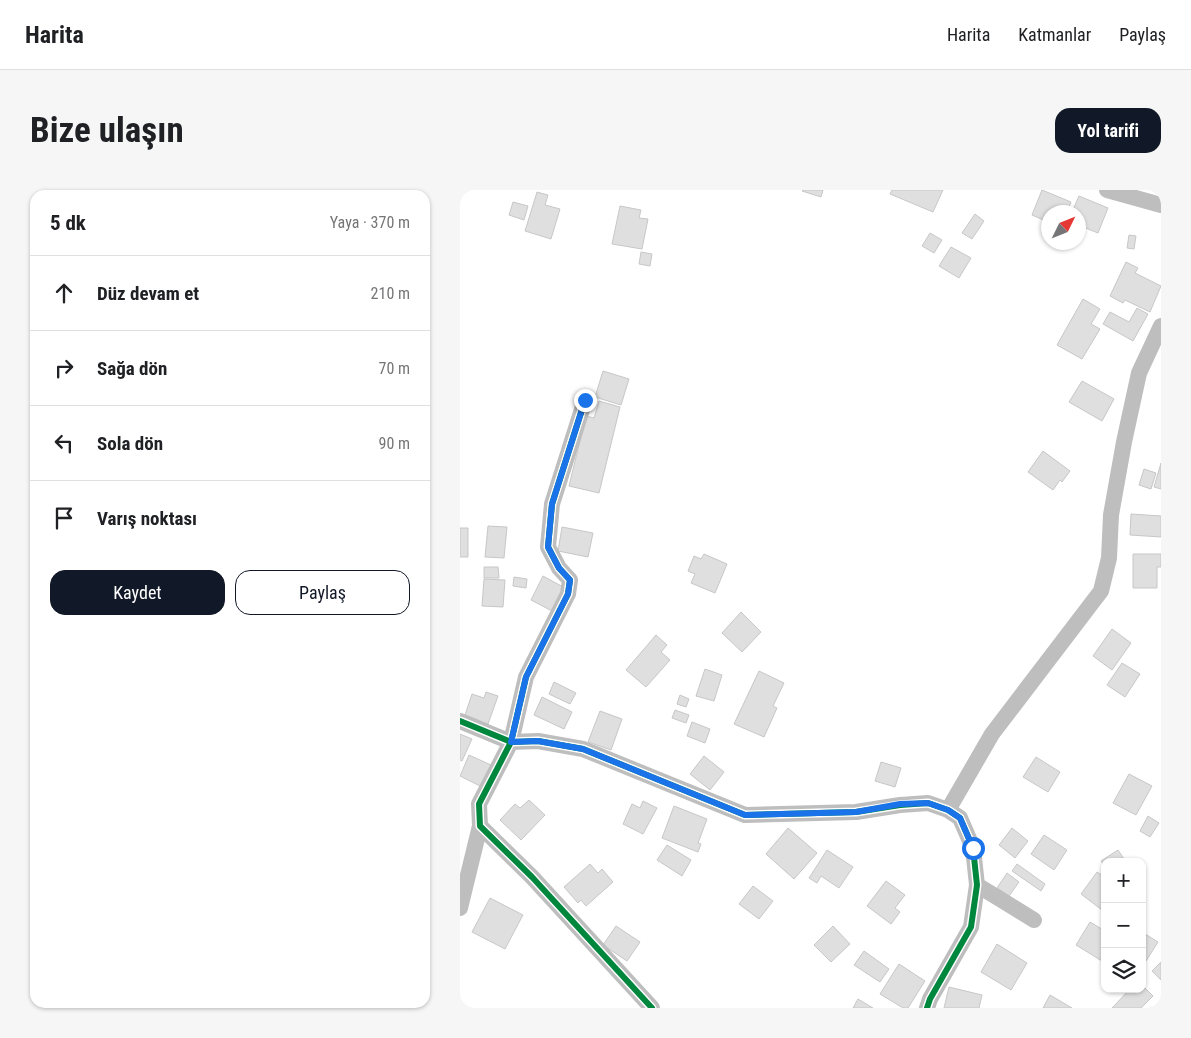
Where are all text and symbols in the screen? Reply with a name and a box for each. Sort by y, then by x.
text: Harita [25,21,84,49]
text: Harita [947,24,990,45]
text: Katmanlar [1018,24,1091,45]
text: Paylaş [1119,24,1166,45]
button: Yol tarifi [1055,108,1161,153]
text: Bize ulaşın [30,110,184,151]
north arrow [1041,205,1086,250]
text: 5 dk [50,211,86,235]
text: Yaya · 370 m [330,213,410,232]
icon: ahead [50,279,78,307]
text: Düz devam et [97,282,199,305]
text: 210 m [371,284,410,303]
icon: right [50,354,78,382]
text: Sağa dön [97,357,167,380]
text: 70 m [378,359,410,378]
route end [574,389,597,412]
icon: left [50,429,78,457]
text: Sola dön [97,432,163,455]
text: 90 m [378,434,410,453]
icon: arrive [50,504,78,532]
text: Varış noktası [97,507,197,530]
button: Kaydet [50,570,225,615]
button: Paylaş [235,570,410,615]
route start [962,837,985,860]
map controls [1101,858,1146,993]
button: + [1101,858,1146,903]
button: − [1101,903,1146,948]
button: layers [1101,948,1146,993]

